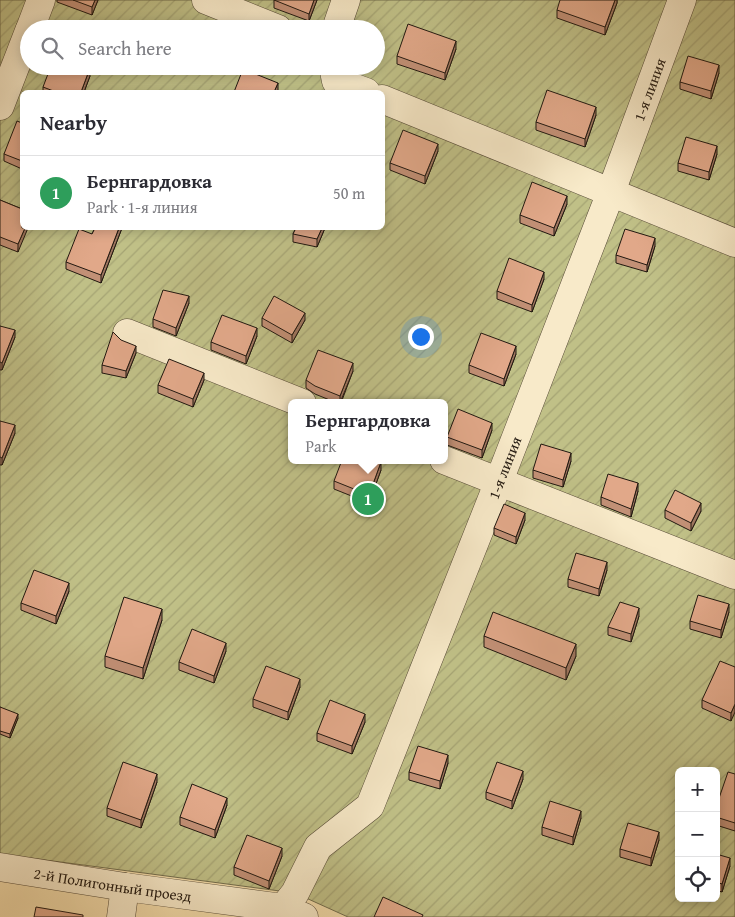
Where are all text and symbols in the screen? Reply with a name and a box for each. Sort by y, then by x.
search box [20,20,385,75]
icon: search [38,34,66,62]
text: Search here [78,34,172,62]
street label: 1-я линия [628,54,670,124]
text: Nearby [40,107,107,138]
text: Бернгардовка [87,167,212,195]
text: 1 [52,181,60,205]
text: 50 m [333,181,365,205]
text: Park · 1-я линия [87,195,198,219]
your location [408,324,434,350]
popup [288,399,448,464]
text: Бернгардовка [306,406,430,434]
street label: 1-я линия [482,433,526,502]
text: Park [306,434,336,458]
pin: 1 [352,480,384,518]
map controls [675,767,720,902]
button: + [675,767,720,812]
button: − [675,812,720,857]
button: locate [675,857,720,902]
street label: 2-й Полигонный проезд [32,862,193,906]

